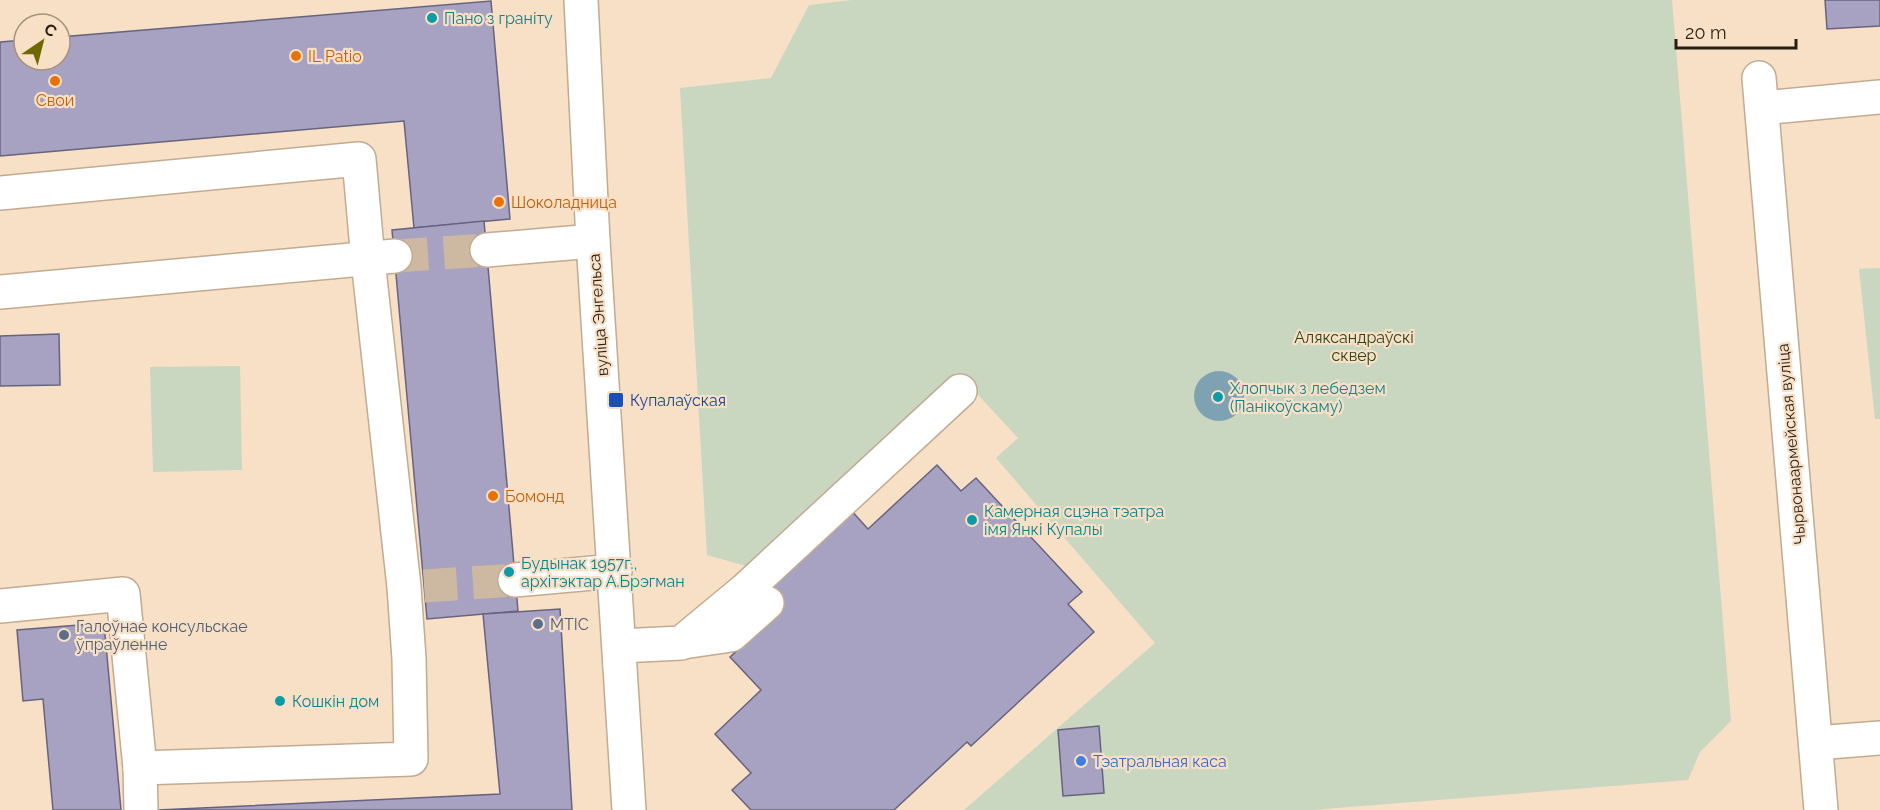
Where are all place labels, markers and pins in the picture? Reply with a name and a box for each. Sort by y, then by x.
place label: Пано з граніту [444,9,553,28]
marker: Пано з граніту [425,11,439,25]
place label: IL Patio [308,47,362,66]
marker: IL Patio [289,49,303,63]
marker: Свои [48,74,62,88]
place label: Свои [36,91,74,110]
place label: Шоколадница [511,193,617,212]
marker: Шоколадница [492,195,506,209]
place label: Хлопчык з лебедзем (Панікоўскаму) [1230,379,1386,416]
marker: Хлопчык з лебедзем (Панікоўскаму) [1211,390,1225,404]
marker: Купалаўская [607,391,625,409]
place label: Купалаўская [630,391,726,410]
place label: Бомонд [505,487,564,506]
marker: Бомонд [486,489,500,503]
place label: Камерная сцэна тэатра імя Янкі Купалы [984,502,1164,539]
marker: Камерная сцэна тэатра імя Янкі Купалы [965,513,979,527]
place label: Будынак 1957г., архітэктар А.Брэгман [521,554,685,591]
marker: Будынак 1957г., архітэктар А.Брэгман [502,565,516,579]
place label: МТІС [550,615,589,634]
place label: Галоўнае консульскае ўпраўленне [76,617,248,654]
marker: МТІС [531,617,545,631]
marker: Галоўнае консульскае ўпраўленне [57,628,71,642]
place label: Кошкін дом [292,692,379,711]
marker: Кошкін дом [273,694,287,708]
place label: Тэатральная каса [1093,752,1227,771]
marker: Тэатральная каса [1074,754,1088,768]

